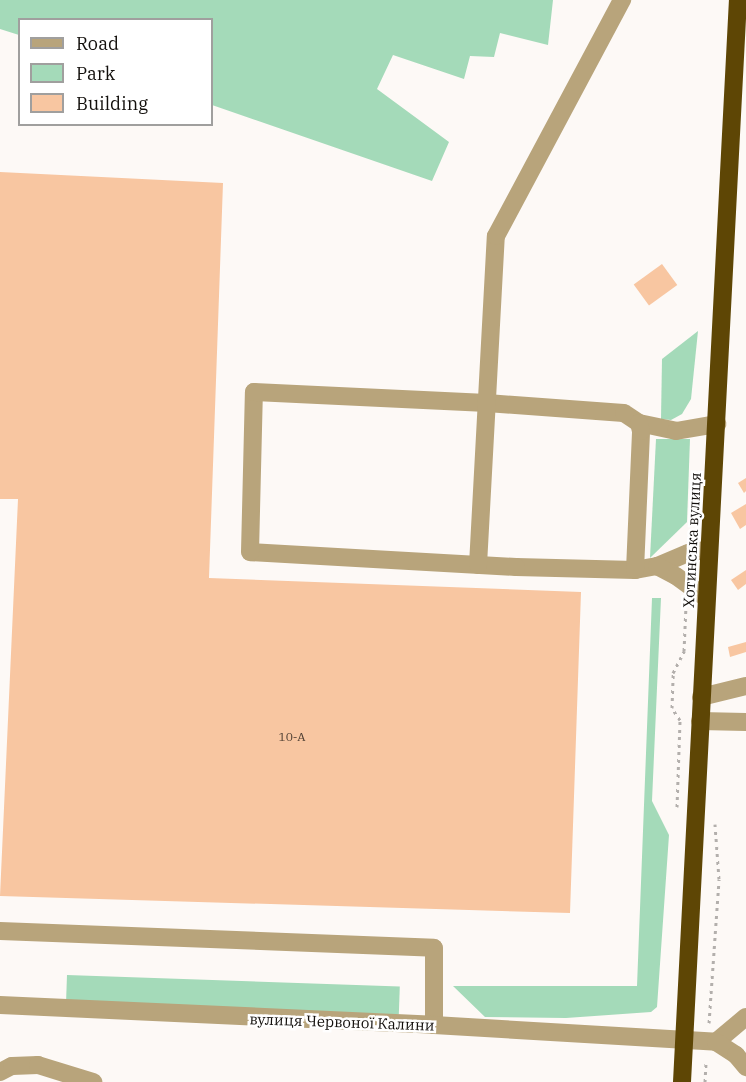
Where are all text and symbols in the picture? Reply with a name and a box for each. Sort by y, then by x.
legend [18,18,213,126]
text: Road [76,32,119,55]
text: Park [76,62,115,85]
text: Building [76,92,148,115]
street label: Хотинська вулиця [679,472,705,608]
house number: 10-А [278,730,306,744]
street label: вулиця Червоної Калини [249,1010,435,1034]

